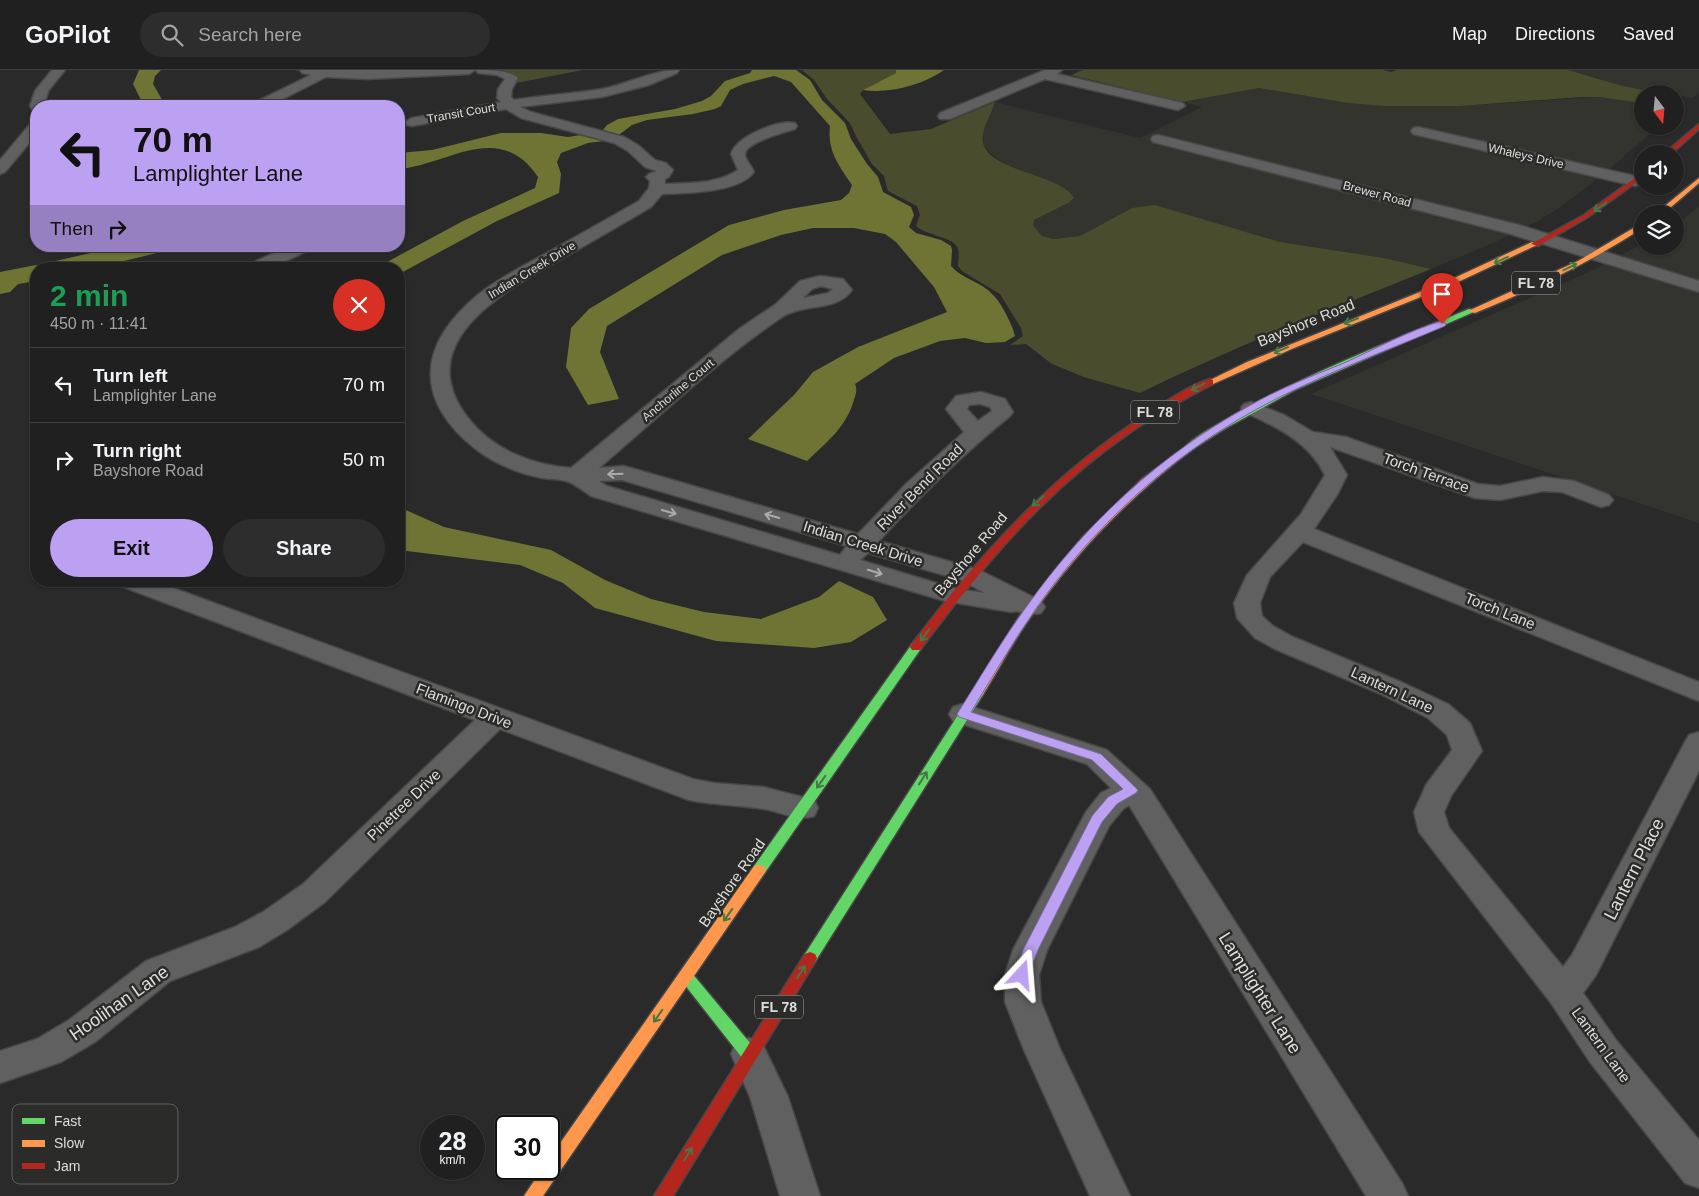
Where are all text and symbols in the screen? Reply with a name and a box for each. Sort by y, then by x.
search box [140,12,490,57]
text: GoPilot [25,21,110,48]
icon: search [158,21,186,49]
text: Search here [198,24,302,45]
text: Map [1452,24,1487,44]
text: Directions [1515,24,1595,44]
text: Saved [1623,24,1674,44]
north arrow [1634,85,1684,135]
map controls [1634,85,1684,255]
street label: Transit Court [426,100,497,126]
icon: left [50,120,115,185]
text: 70 m [133,120,213,159]
street label: Whaleys Drive [1487,140,1566,172]
button: sound [1634,145,1684,195]
text: Lamplighter Lane [133,161,303,186]
street label: Brewer Road [1341,178,1413,210]
one-way arrow [1593,202,1607,212]
button: layers [1634,205,1684,255]
icon: right [103,215,131,243]
text: Then [50,218,93,239]
street label: Indian Creek Drive [486,238,578,302]
one-way arrow [1494,255,1509,265]
one-way arrow [1562,262,1577,272]
road number: FL 78 [1512,272,1560,294]
pin [1421,273,1463,324]
text: 2 min [50,279,128,312]
button: close [333,279,385,331]
icon: arrive [1428,280,1456,308]
street label: Bayshore Road [1255,295,1357,350]
text: 450 m · 11:41 [50,315,148,332]
one-way arrow [1343,317,1359,326]
one-way arrow [1273,346,1288,355]
street label: Anchorline Court [639,355,717,424]
text: Turn left [93,365,168,386]
icon: left [50,371,78,399]
text: 70 m [343,374,385,395]
one-way arrow [1190,382,1205,392]
text: Lamplighter Lane [93,387,217,404]
road number: FL 78 [1131,401,1179,424]
text: Turn right [93,440,181,461]
street label: River Bend Road [873,440,966,533]
icon: right [50,446,78,474]
text: 50 m [343,449,385,470]
street label: Torch Terrace [1381,449,1472,496]
text: Bayshore Road [93,462,203,479]
one-way arrow [607,469,624,479]
one-way arrow [1032,495,1045,507]
one-way arrow [660,507,676,517]
street label: Bayshore Road [931,509,1010,599]
one-way arrow [764,511,780,521]
street label: Indian Creek Drive [801,517,925,570]
button: Exit [50,519,213,577]
button: Share [223,519,385,577]
one-way arrow [867,568,883,578]
street label: Torch Lane [1463,589,1538,632]
one-way arrow [920,628,930,642]
street label: Lantern Lane [1349,663,1436,716]
street label: Flamingo Drive [414,680,514,732]
street label: Pinetree Drive [364,766,444,844]
one-way arrow [919,771,929,785]
one-way arrow [816,775,826,789]
street label: Lantern Place [1600,815,1668,923]
street label: Bayshore Road [695,835,768,930]
one-way arrow [723,908,733,922]
street label: Lamplighter Lane [1215,929,1305,1057]
position arrow [995,948,1047,1000]
street label: Hoolihan Lane [66,962,172,1044]
one-way arrow [796,965,806,979]
road number: FL 78 [755,996,803,1019]
street label: Lantern Lane [1569,1004,1634,1085]
one-way arrow [653,1009,663,1023]
legend [12,1104,178,1184]
text: Fast [54,1113,81,1129]
speed limit sign: 30 [495,1115,560,1180]
text: 28 [439,1127,466,1155]
text: Slow [54,1135,85,1151]
one-way arrow [683,1148,693,1162]
text: km/h [439,1153,466,1167]
text: Jam [54,1158,80,1174]

